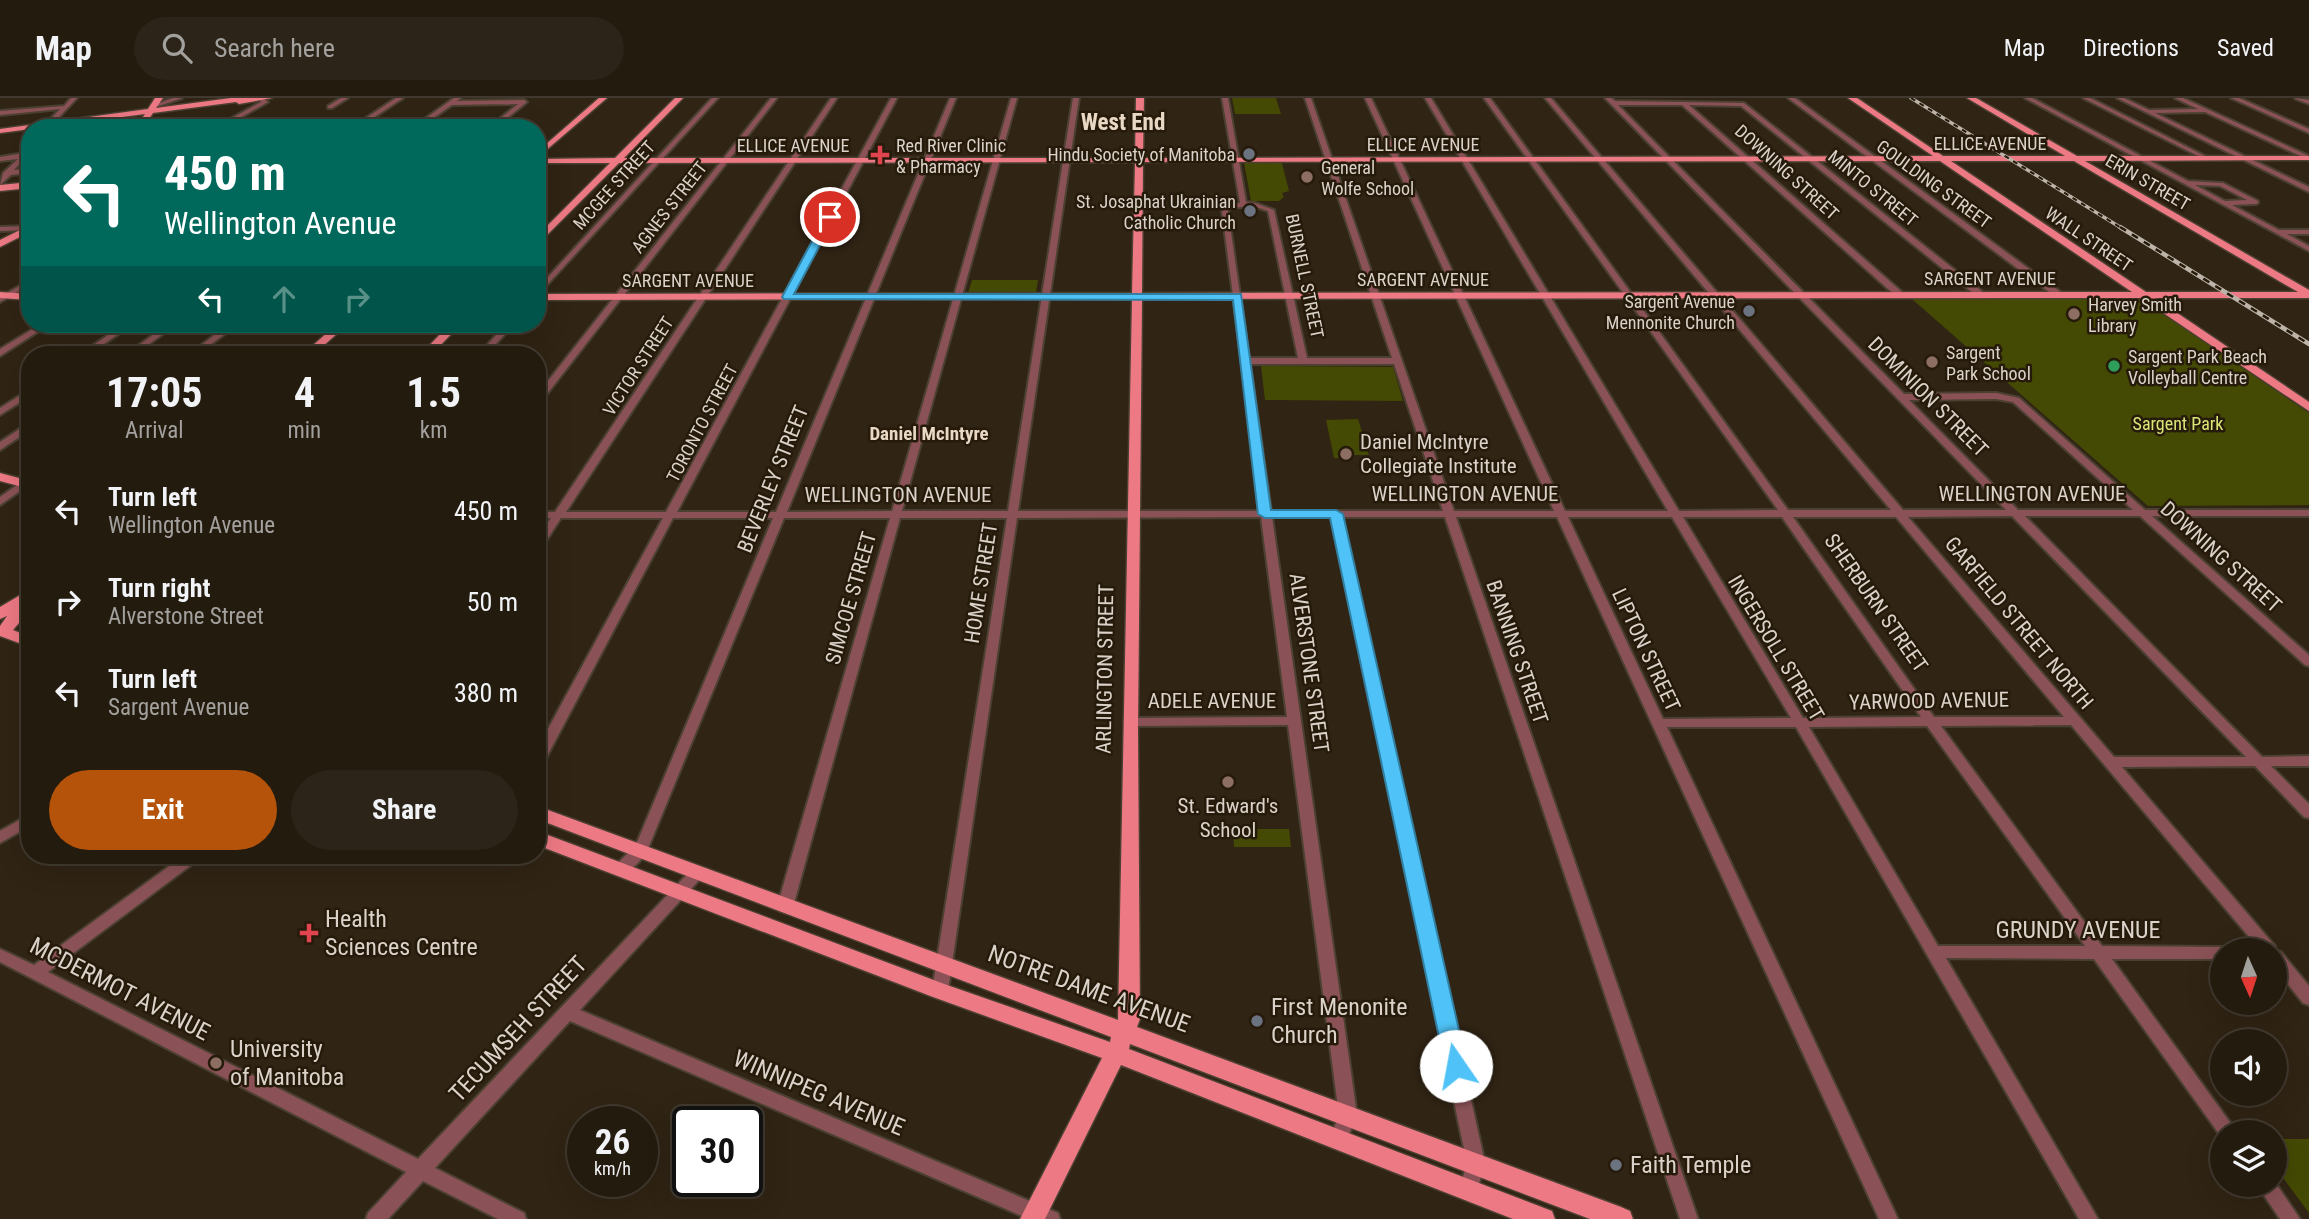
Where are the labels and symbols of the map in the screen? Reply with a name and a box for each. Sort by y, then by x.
district label: West End [1081,109,1165,136]
street label: DOWNING STREET [1731,120,1843,224]
street label: ELLICE AVENUE [1934,133,2046,154]
street label: ELLICE AVENUE [1367,134,1479,155]
street label: ELLICE AVENUE [737,135,849,156]
place label: Red River Clinic & Pharmacy [896,135,1006,177]
street label: GOULDING STREET [1873,135,1995,233]
street label: MCGEE STREET [569,136,659,234]
place label: Hindu Society of Manitoba [1047,144,1235,165]
marker: Red River Clinic & Pharmacy [870,145,890,165]
marker: Hindu Society of Manitoba [1241,146,1257,162]
street label: MINTO STREET [1824,146,1922,230]
street label: ERIN STREET [2102,149,2194,215]
street label: AGNES STREET [627,157,711,257]
place label: General Wolfe School [1321,157,1414,199]
marker: General Wolfe School [1299,169,1315,185]
pin [800,187,860,247]
place label: St. Josaphat Ukrainian Catholic Church [1076,191,1236,233]
street label: WALL STREET [2041,202,2137,276]
marker: St. Josaphat Ukrainian Catholic Church [1242,203,1258,219]
street label: BURNELL STREET [1282,212,1328,340]
street label: SARGENT AVENUE [1924,268,2056,289]
street label: SARGENT AVENUE [1357,269,1489,290]
street label: SARGENT AVENUE [622,270,754,291]
place label: Sargent Avenue Mennonite Church [1606,291,1735,333]
place label: Harvey Smith Library [2088,294,2182,336]
marker: Sargent Avenue Mennonite Church [1741,303,1757,319]
marker: Harvey Smith Library [2066,306,2082,322]
street label: VICTOR STREET [598,313,678,419]
street label: DOMINION STREET [1863,332,1993,462]
place label: Sargent Park School [1946,342,2031,384]
place label: Sargent Park Beach Volleyball Centre [2128,346,2267,388]
marker: Sargent Park School [1924,354,1940,370]
marker: Sargent Park Beach Volleyball Centre [2106,358,2122,374]
street label: TORONTO STREET [662,360,742,486]
street label: BEVERLEY STREET [733,402,813,556]
park label: Sargent Park [2133,413,2223,434]
district label: Daniel McIntyre [869,422,989,445]
place label: Daniel McIntyre Collegiate Institute [1360,430,1517,478]
marker: Daniel McIntyre Collegiate Institute [1338,446,1354,462]
street label: WELLINGTON AVENUE [1372,482,1558,506]
street label: WELLINGTON AVENUE [1939,482,2125,506]
street label: WELLINGTON AVENUE [805,483,991,507]
street label: DOWNING STREET [2156,497,2286,618]
street label: HOME STREET [960,521,1002,645]
street label: SIMCOE STREET [821,529,881,667]
street label: SHERBURN STREET [1820,529,1933,677]
street label: GARFIELD STREET NORTH [1940,532,2098,714]
street label: INGERSOLL STREET [1723,571,1829,725]
street label: ALVERSTONE STREET [1285,572,1333,754]
street label: BANNING STREET [1481,577,1553,727]
street label: ARLINGTON STREET [1092,584,1118,754]
street label: LIPTON STREET [1607,585,1685,715]
street label: YARWOOD AVENUE [1849,688,2009,714]
street label: ADELE AVENUE [1148,689,1276,713]
marker: St. Edward's School [1220,774,1236,790]
place label: St. Edward's School [1178,794,1278,842]
place label: Health Sciences Centre [325,905,478,961]
street label: GRUNDY AVENUE [1995,916,2161,944]
marker: Health Sciences Centre [299,923,319,943]
street label: MCDERMOT AVENUE [25,931,215,1047]
north arrow [2210,938,2287,1015]
street label: NOTRE DAME AVENUE [984,939,1194,1039]
street label: TECUMSEH STREET [443,950,593,1108]
place label: First Menonite Church [1271,993,1407,1049]
marker: First Menonite Church [1249,1013,1265,1029]
position arrow [1419,1029,1493,1103]
place label: University of Manitoba [230,1035,344,1091]
street label: WINNIPEG AVENUE [729,1044,909,1142]
marker: University of Manitoba [208,1055,224,1071]
speed limit sign: 30 [672,1106,763,1197]
place label: Faith Temple [1630,1151,1751,1179]
marker: Faith Temple [1608,1157,1624,1173]

